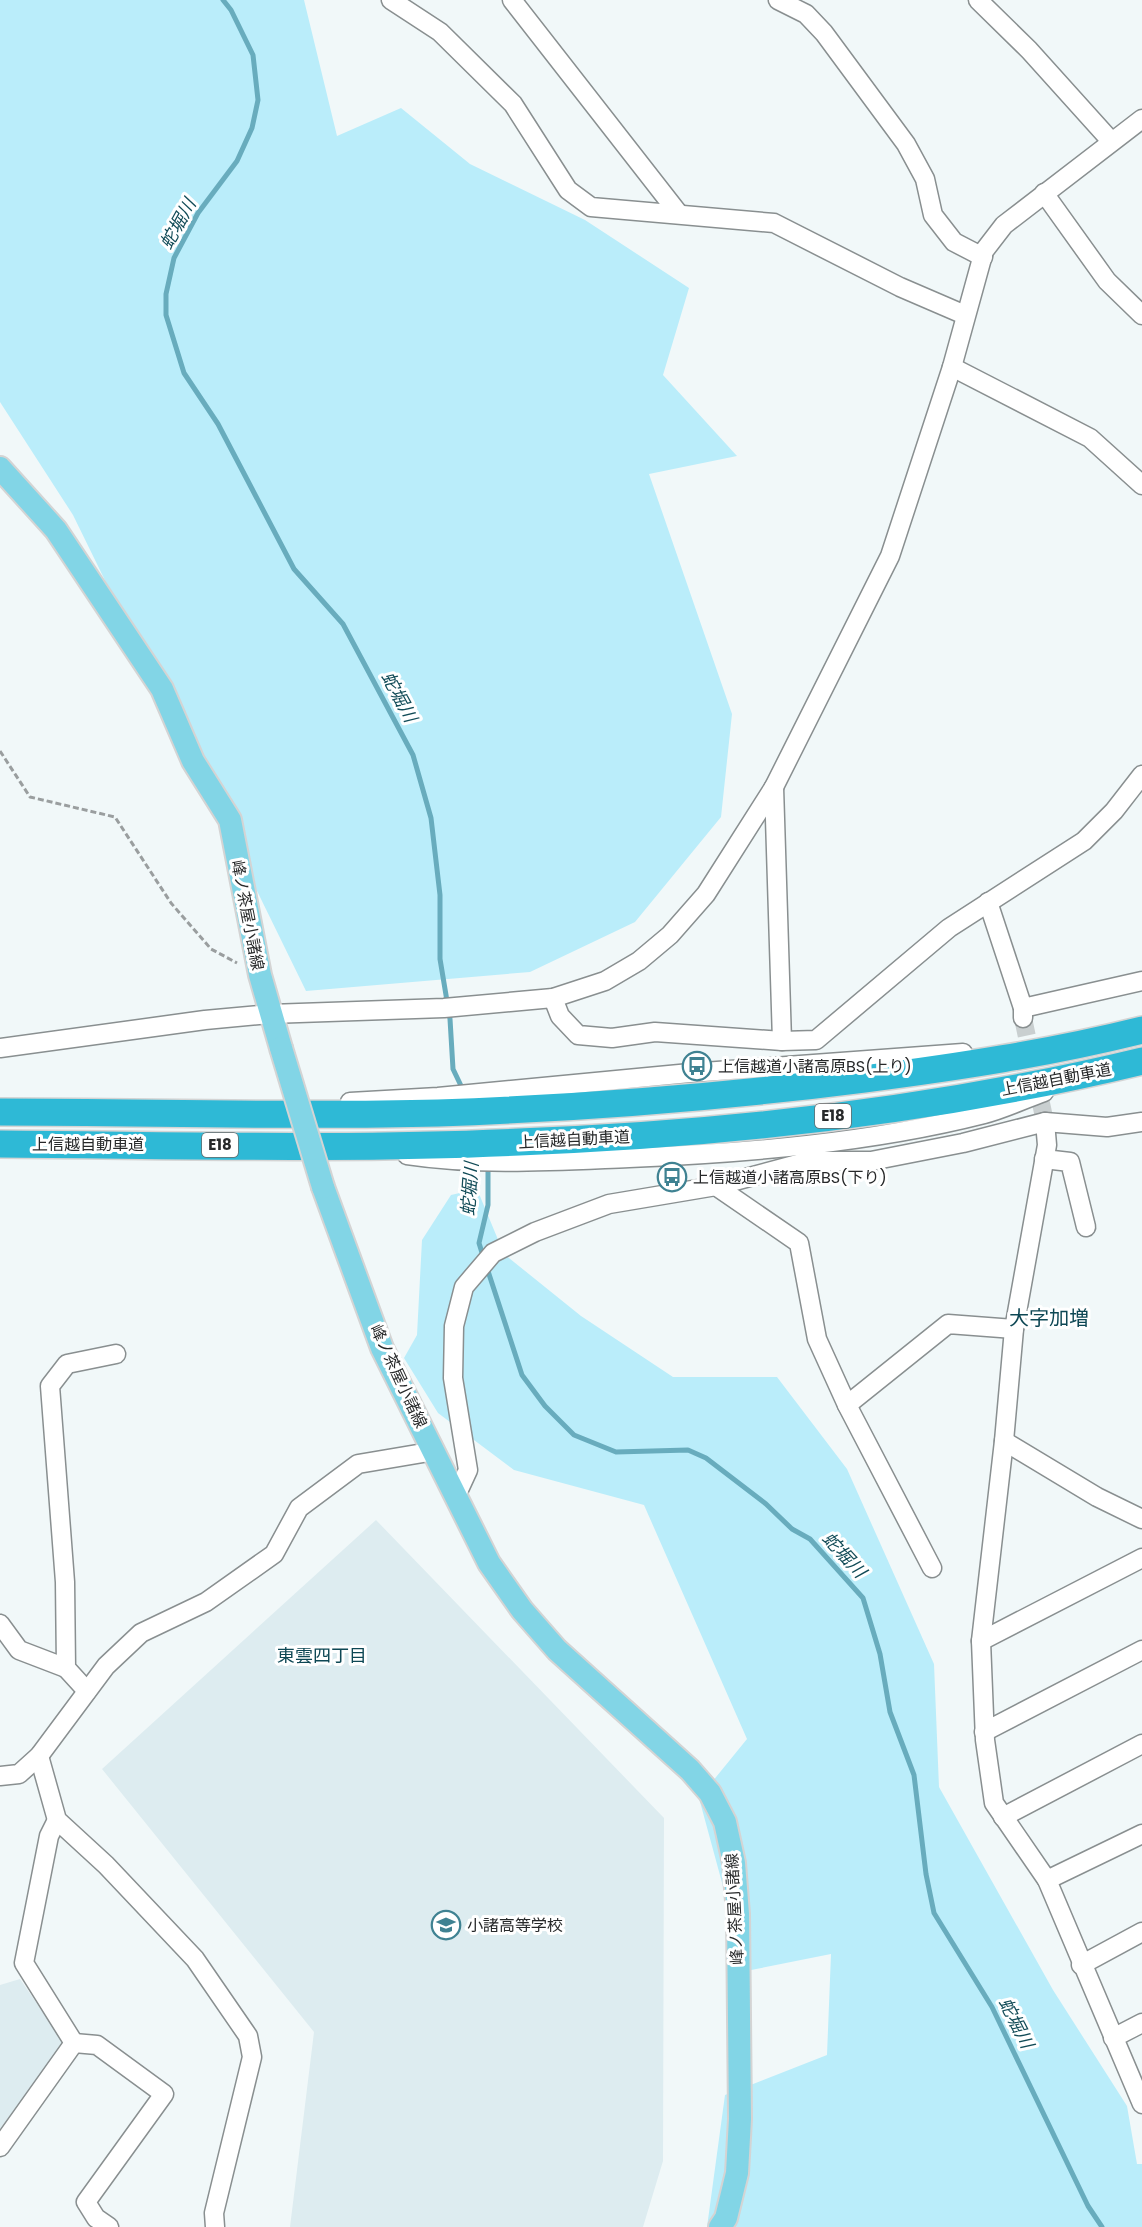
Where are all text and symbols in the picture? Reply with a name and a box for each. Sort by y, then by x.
water label: 蛇堀川 [154,192,203,253]
water label: 蛇堀川 [376,667,424,728]
street label: 峰ノ茶屋小諸線 [226,858,269,972]
bus stop icon: 上信越道小諸高原BS(上り) [681,1050,713,1082]
place label: 上信越道小諸高原BS(上り) [718,1055,912,1078]
street label: 上信越自動車道 [999,1058,1113,1101]
road number: E18 [815,1104,851,1128]
street label: 上信越自動車道 [517,1125,631,1154]
street label: 上信越自動車道 [32,1133,144,1156]
road number: E18 [202,1133,238,1157]
water label: 蛇堀川 [455,1159,484,1217]
bus stop icon: 上信越道小諸高原BS(下り) [656,1161,688,1193]
place label: 上信越道小諸高原BS(下り) [693,1166,887,1189]
district label: 大字加増 [1009,1304,1089,1332]
street label: 峰ノ茶屋小諸線 [364,1321,433,1432]
water label: 蛇堀川 [817,1526,873,1584]
district label: 東雲四丁目 [277,1643,367,1668]
street label: 峰ノ茶屋小諸線 [720,1852,749,1966]
school or university icon: 小諸高等学校 [430,1909,462,1941]
place label: 小諸高等学校 [467,1914,563,1937]
water label: 蛇堀川 [993,1993,1041,2054]

